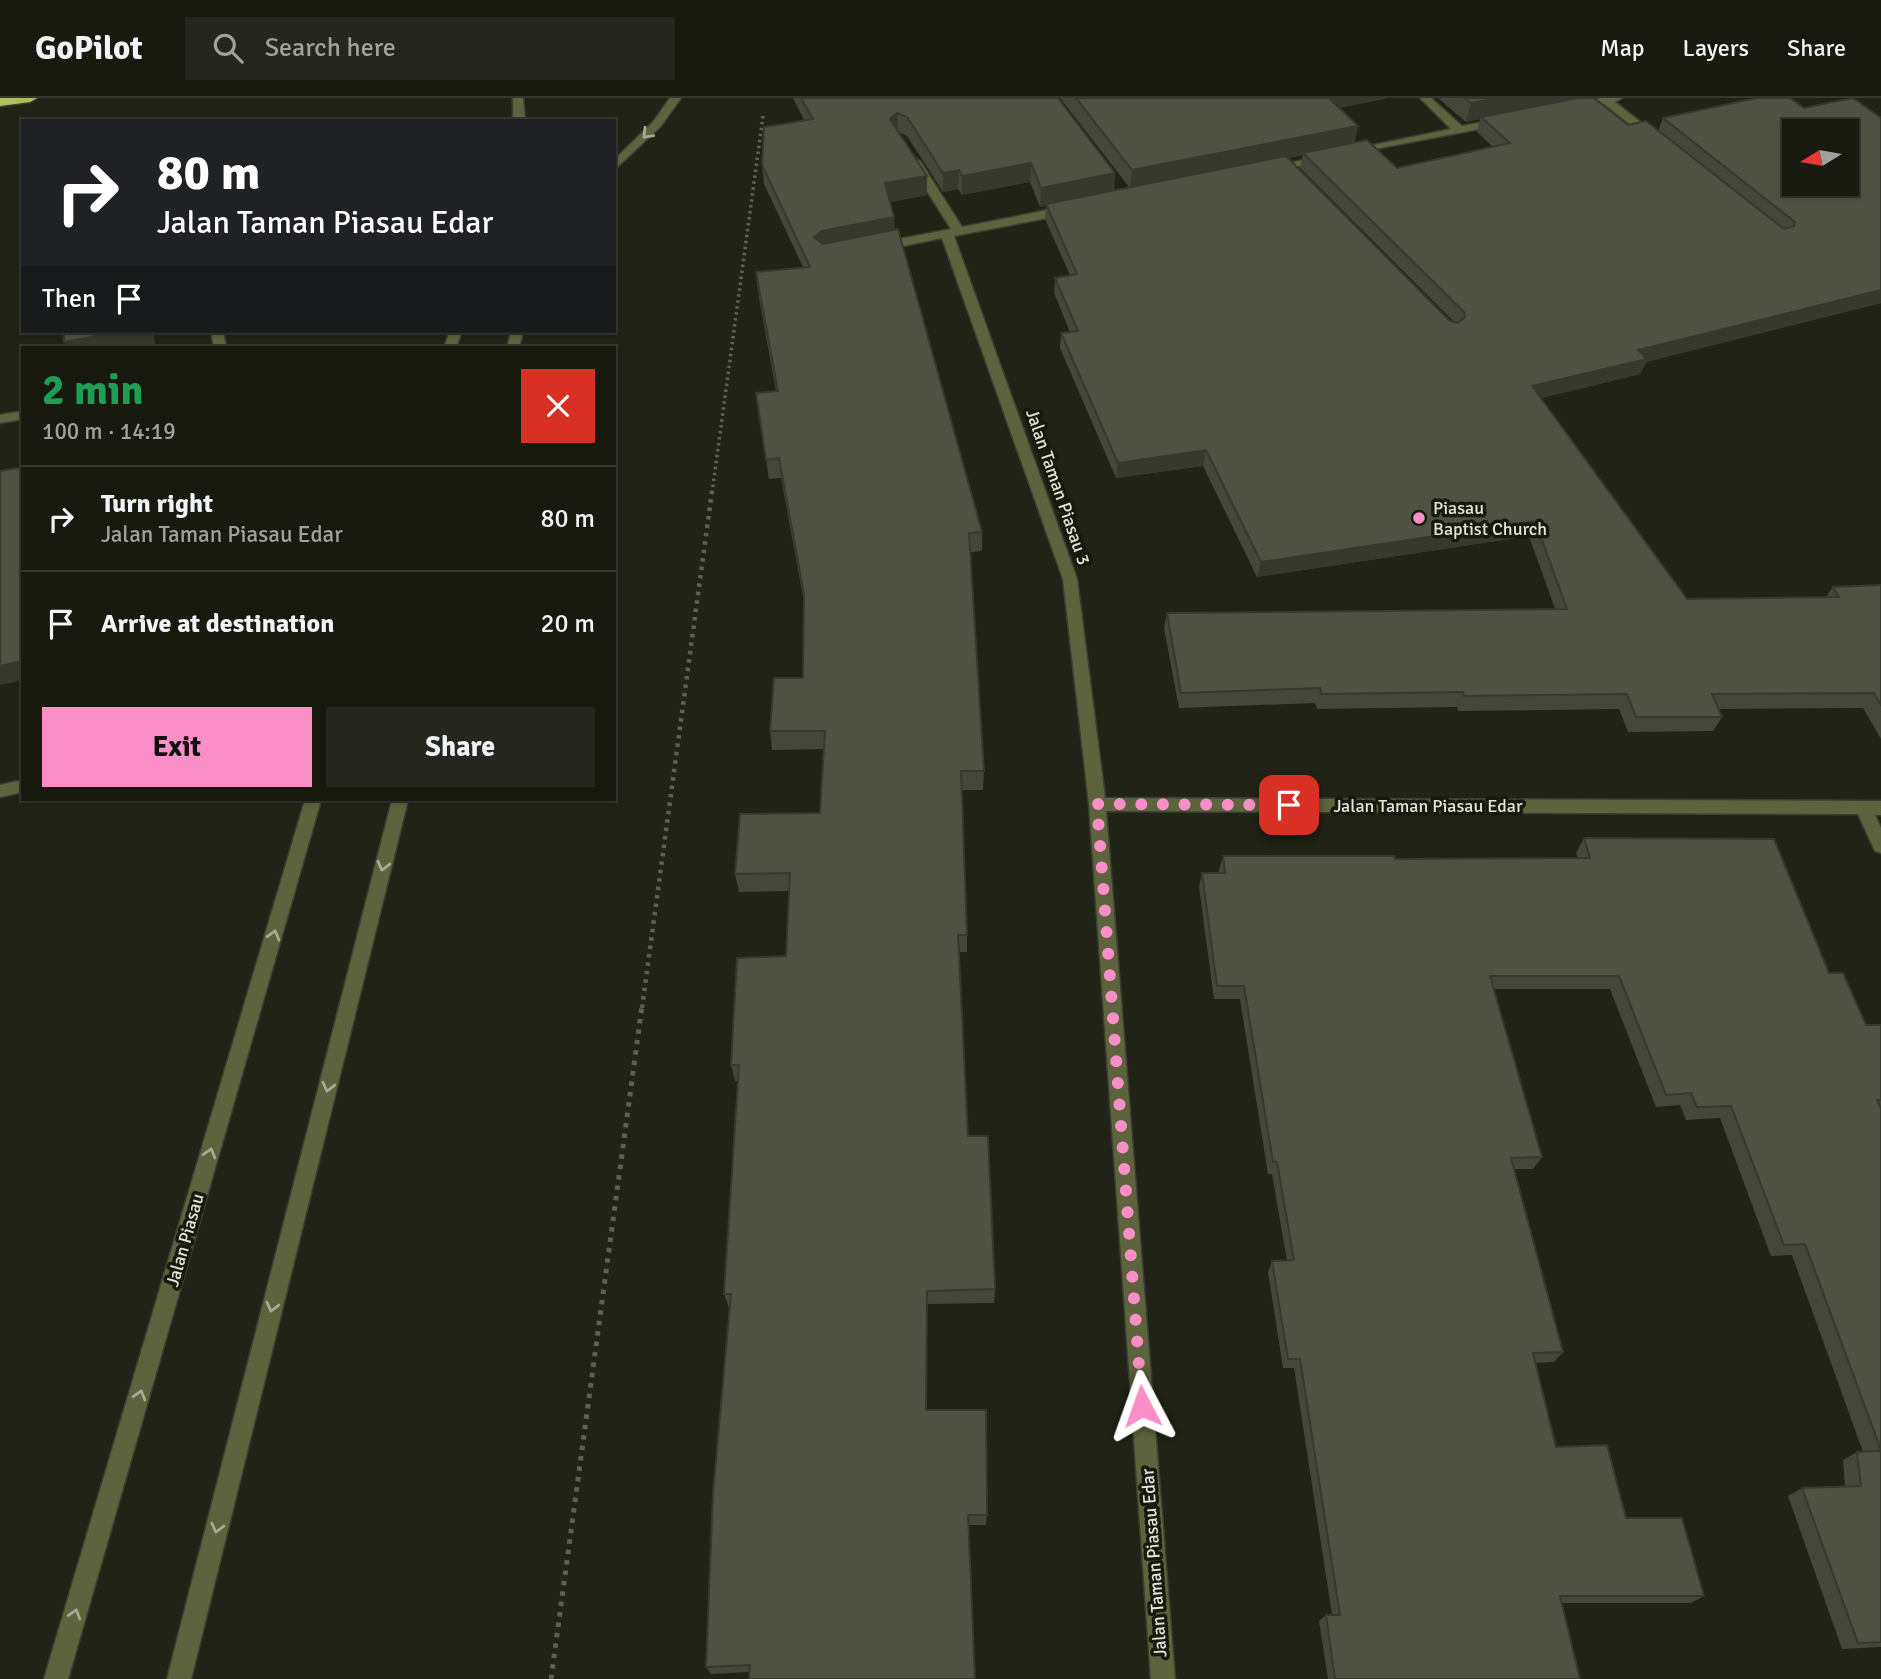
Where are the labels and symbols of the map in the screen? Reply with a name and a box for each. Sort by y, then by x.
north arrow [1782,119,1858,196]
one-way arrow [642,126,655,139]
street label: Jalan Taman Piasau 3 [1021,406,1095,568]
place label: Piasau Baptist Church [1433,497,1547,540]
marker: Piasau Baptist Church [1411,510,1427,526]
pin [1259,775,1319,835]
street label: Jalan Taman Piasau Edar [1333,795,1523,817]
one-way arrow [377,860,391,872]
one-way arrow [265,929,280,941]
one-way arrow [322,1081,336,1093]
one-way arrow [202,1148,216,1160]
street label: Jalan Piasau [161,1191,209,1289]
one-way arrow [266,1301,280,1313]
position arrow [1105,1369,1179,1443]
one-way arrow [131,1390,146,1402]
street label: Jalan Taman Piasau Edar [1136,1468,1172,1658]
one-way arrow [211,1522,225,1534]
one-way arrow [67,1608,82,1620]

